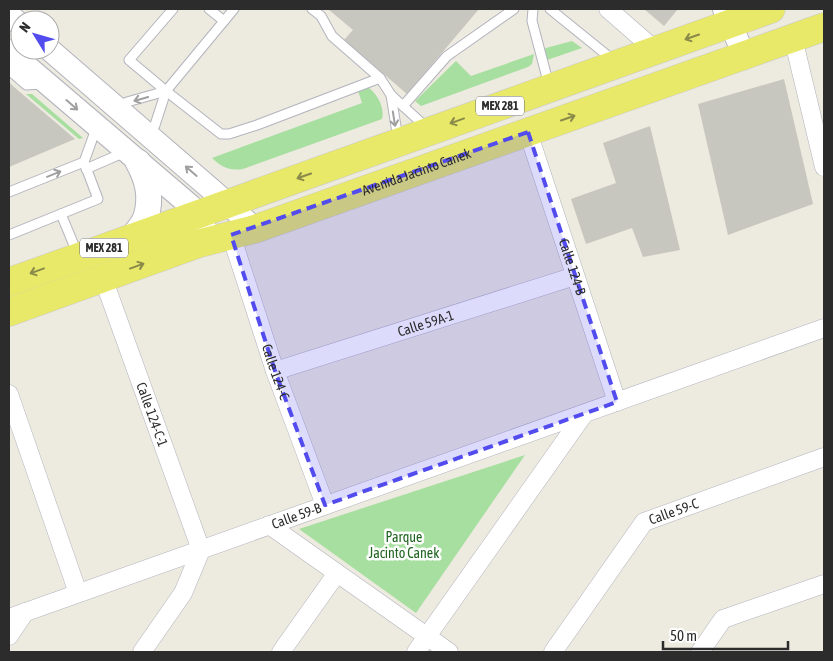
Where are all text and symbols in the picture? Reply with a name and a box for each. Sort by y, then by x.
north arrow [10,10,60,60]
text: N [16,19,33,35]
one-way arrow [685,32,701,42]
one-way arrow [133,94,149,104]
road number: MEX 281 [476,96,524,115]
one-way arrow [66,99,79,111]
one-way arrow [390,110,400,126]
one-way arrow [559,113,575,122]
one-way arrow [450,117,466,127]
street label: Avenida Jacinto Canek [360,145,473,198]
one-way arrow [184,166,197,177]
one-way arrow [46,168,61,178]
one-way arrow [297,172,313,181]
street label: Calle 124-B [556,237,589,297]
road number: MEX 281 [80,238,128,258]
one-way arrow [129,261,144,270]
one-way arrow [30,267,46,276]
street label: Calle 59A-1 [396,307,456,340]
street label: Calle 124-C [259,342,293,403]
street label: Calle 124-C-1 [133,380,171,449]
street label: Calle 59-C [647,495,701,528]
street label: Calle 59-B [269,499,324,532]
park label: Parque Jacinto Canek [369,529,439,561]
scale bar [663,618,788,650]
text: 50 m [670,627,697,644]

